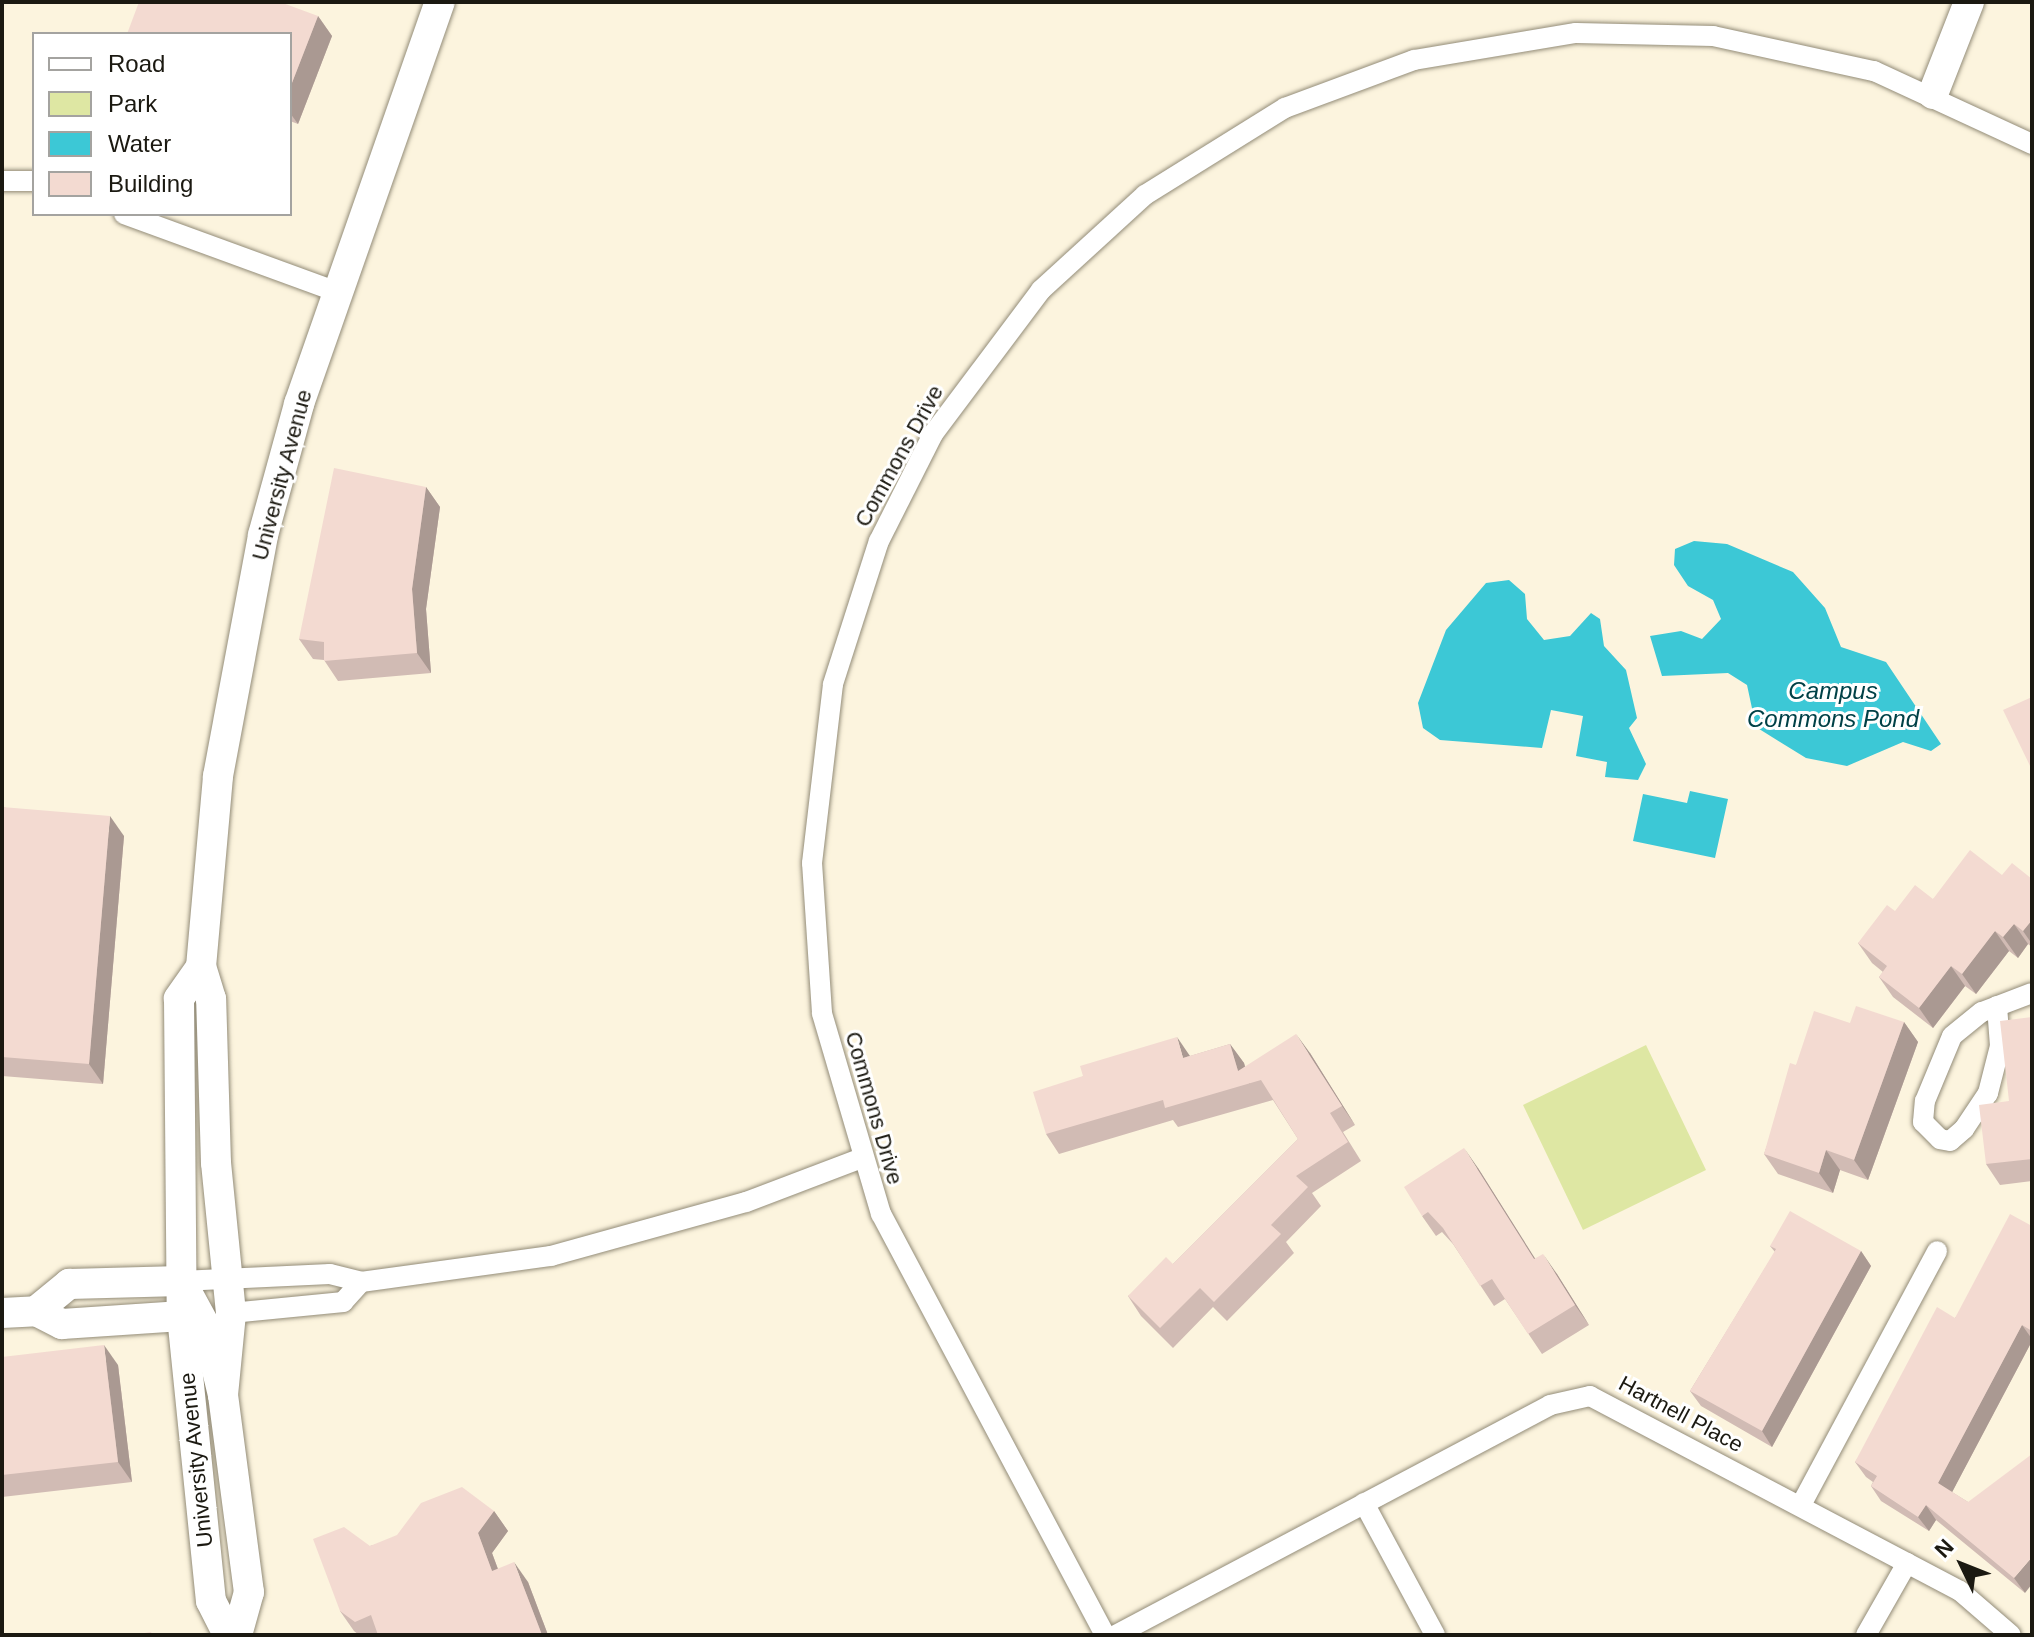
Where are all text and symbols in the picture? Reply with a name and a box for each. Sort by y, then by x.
legend [32,32,292,216]
text: Road [108,50,165,77]
text: Park [108,90,157,117]
text: Water [108,130,171,157]
text: Building [108,170,193,197]
street label: Commons Drive [849,381,949,531]
street label: University Avenue [246,386,318,564]
water label: Campus Commons Pond [1747,677,1919,733]
street label: Commons Drive [840,1029,908,1187]
street label: Hartnell Place [1614,1370,1748,1458]
street label: University Avenue [174,1371,218,1549]
north arrow [1922,1525,2002,1605]
text: N [1930,1534,1959,1563]

